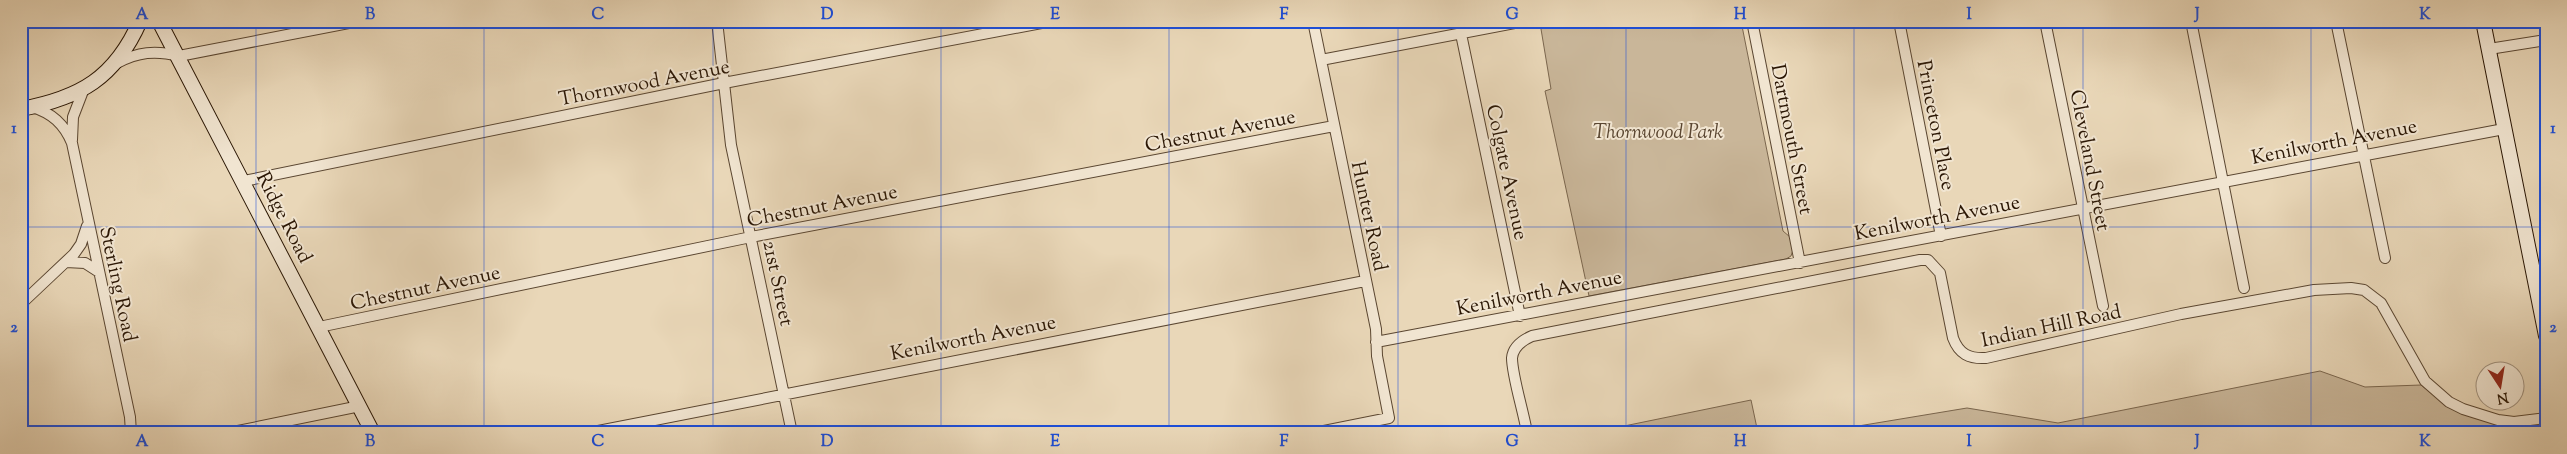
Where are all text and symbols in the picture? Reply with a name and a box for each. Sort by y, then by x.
text: A [136,4,149,27]
text: B [365,4,375,27]
text: C [592,4,605,27]
text: D [821,4,834,27]
text: E [1050,4,1060,27]
text: F [1280,4,1289,27]
text: G [1505,4,1519,27]
text: H [1734,4,1747,27]
text: I [1966,4,1972,27]
text: J [2193,4,2200,27]
text: K [2419,4,2431,27]
street label: Thornwood Avenue [556,54,733,115]
street label: Princeton Place [1908,58,1961,193]
street label: Dartmouth Street [1762,62,1819,217]
street label: Cleveland Street [2061,87,2116,234]
street label: Colgate Avenue [1477,102,1534,243]
street label: Chestnut Avenue [1143,104,1298,161]
street label: Kenilworth Avenue [2249,113,2420,174]
text: 1 [11,118,17,141]
text: 1 [2550,118,2556,141]
park label: Thornwood Park [1593,119,1723,148]
street label: Hunter Road [1342,159,1393,274]
street label: Ridge Road [247,167,318,269]
street label: Chestnut Avenue [745,179,900,236]
street label: Kenilworth Avenue [1852,189,2023,250]
street label: Sterling Road [90,224,143,345]
street label: 21st Street [753,238,800,329]
street label: Chestnut Avenue [348,259,503,320]
street label: Kenilworth Avenue [1454,264,1625,325]
street label: Indian Hill Road [1979,298,2124,356]
street label: Kenilworth Avenue [888,309,1059,370]
text: 2 [10,317,18,340]
text: 2 [2549,317,2557,340]
north arrow [2474,362,2524,412]
text: N [2495,386,2510,408]
text: A [136,431,149,454]
text: B [365,431,375,454]
text: C [592,431,605,454]
text: D [821,431,834,454]
text: E [1050,431,1060,454]
text: F [1280,431,1289,454]
text: G [1505,431,1519,454]
text: H [1734,431,1747,454]
text: I [1966,431,1972,454]
text: J [2193,431,2200,454]
text: K [2419,431,2431,454]

